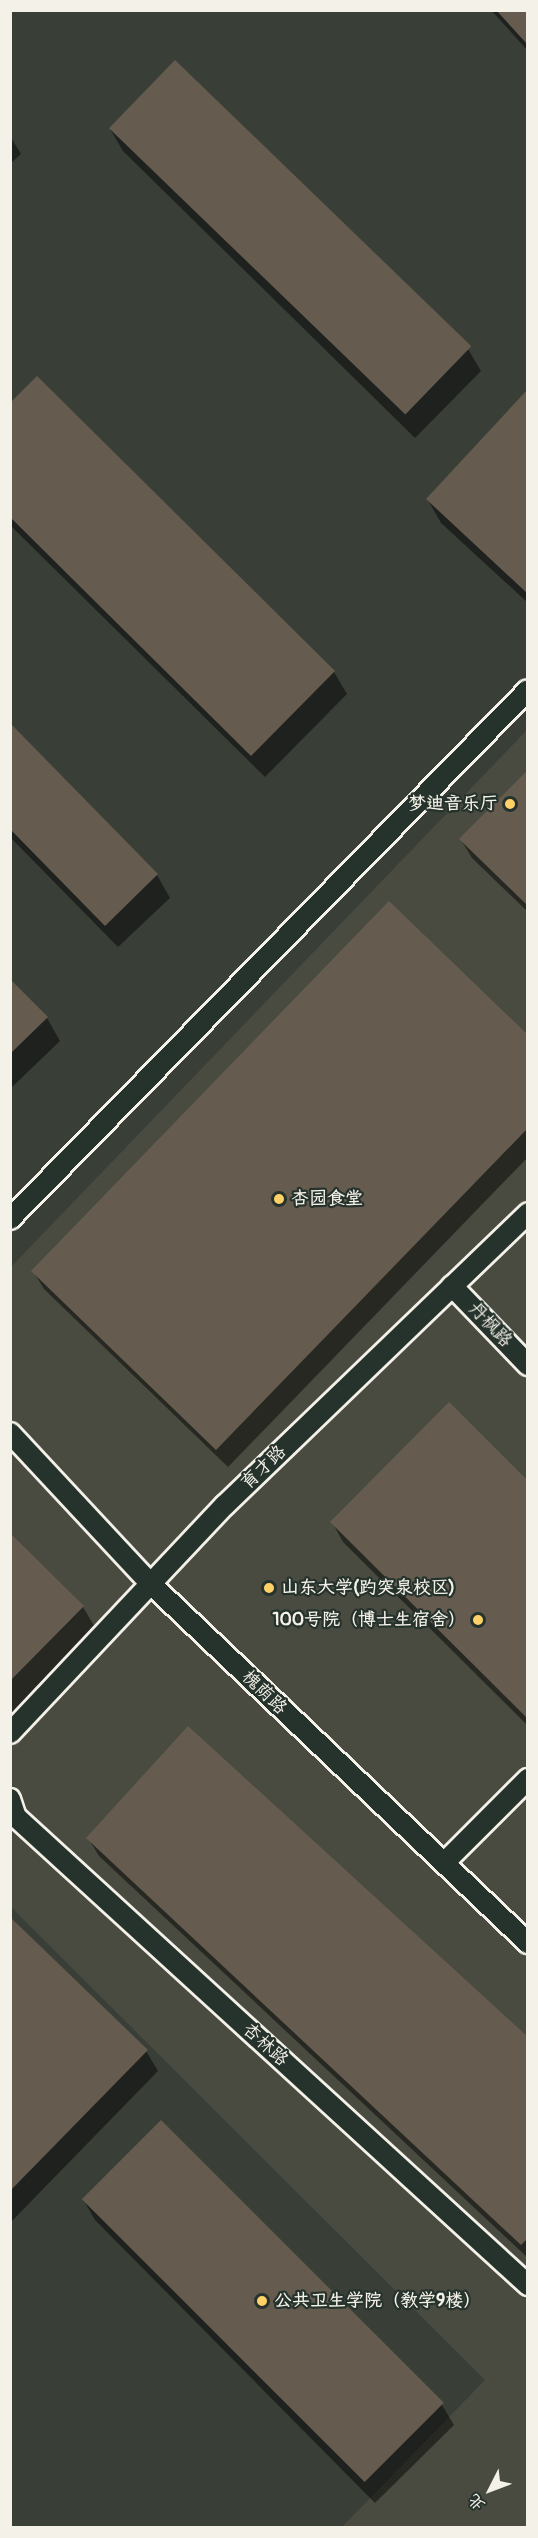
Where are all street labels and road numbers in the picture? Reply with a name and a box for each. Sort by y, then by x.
street label: 丹枫路 [464,1298,516,1352]
street label: 育才路 [237,1441,291,1495]
street label: 槐荫路 [237,1666,291,1720]
street label: 杏林路 [238,2019,292,2071]

